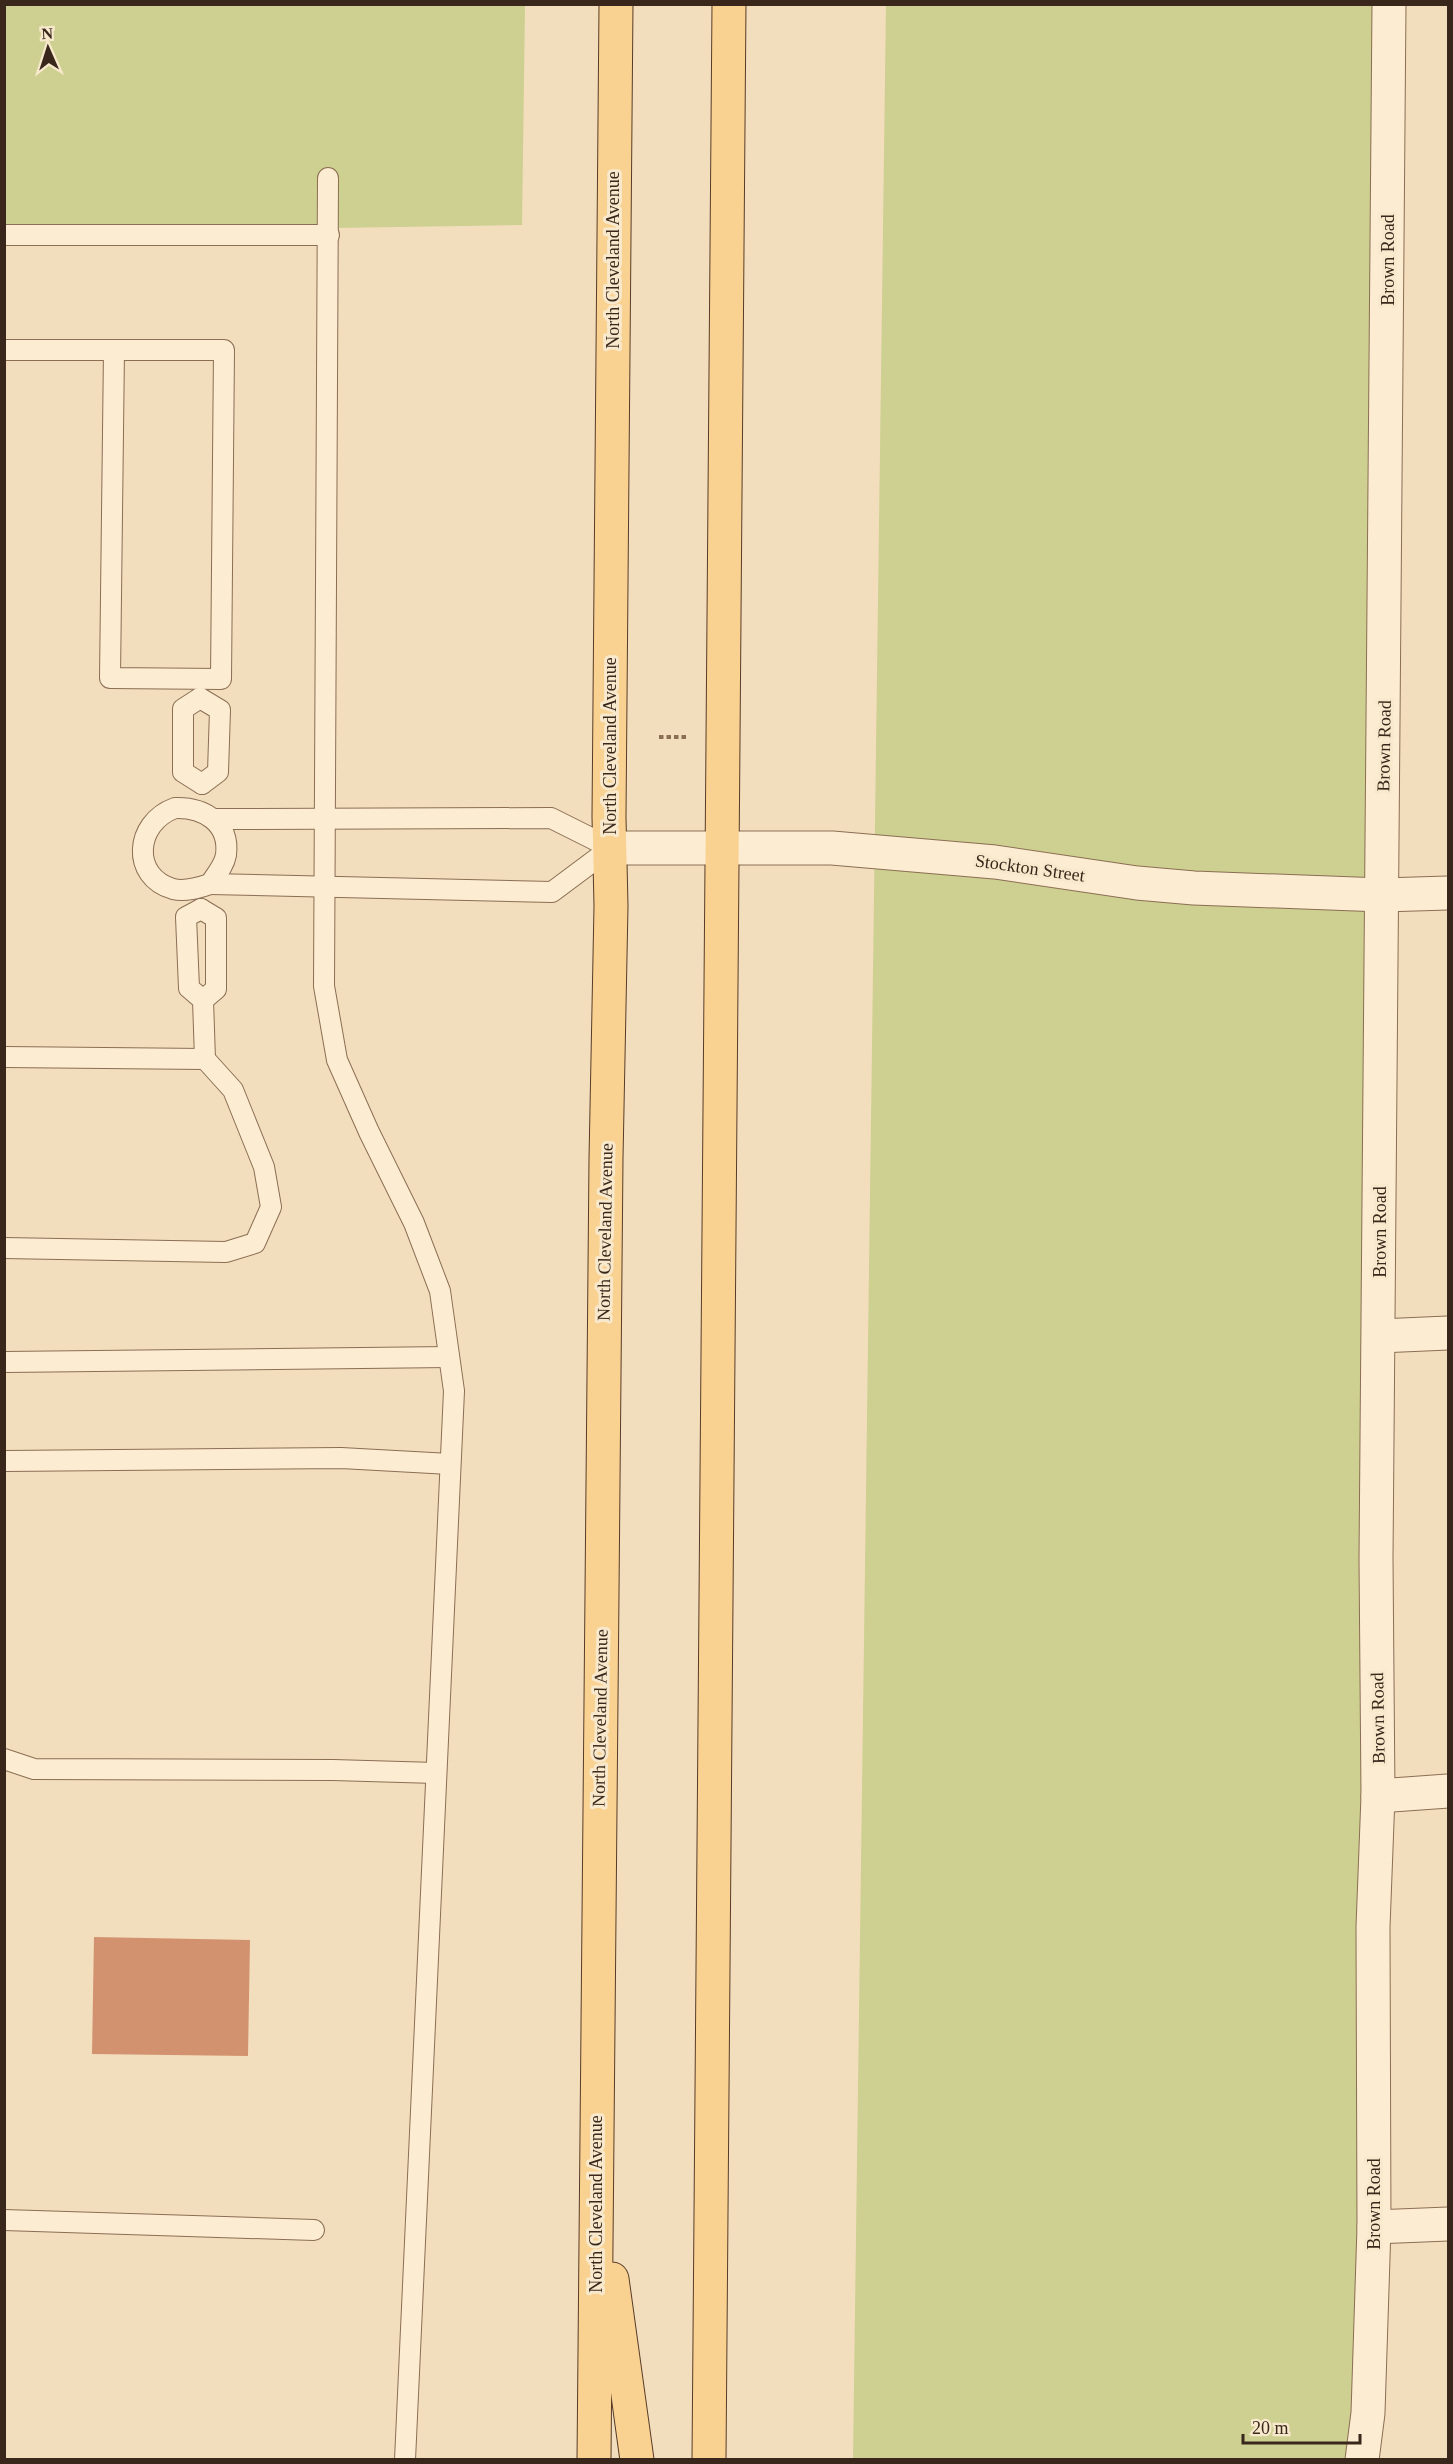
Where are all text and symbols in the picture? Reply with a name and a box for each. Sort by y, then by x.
north arrow [18,18,78,78]
text: N [41,25,54,42]
street label: North Cleveland Avenue [603,171,623,349]
street label: Brown Road [1378,214,1398,306]
street label: North Cleveland Avenue [600,657,620,835]
street label: Brown Road [1373,700,1395,792]
street label: Stockton Street [974,850,1086,886]
street label: North Cleveland Avenue [593,1143,617,1321]
street label: Brown Road [1370,1186,1390,1278]
street label: North Cleveland Avenue [588,1629,612,1807]
street label: Brown Road [1367,1672,1389,1764]
street label: North Cleveland Avenue [586,2115,606,2293]
street label: Brown Road [1364,2158,1384,2250]
scale bar [1243,2407,1360,2445]
text: 20 m [1252,2418,1289,2438]

